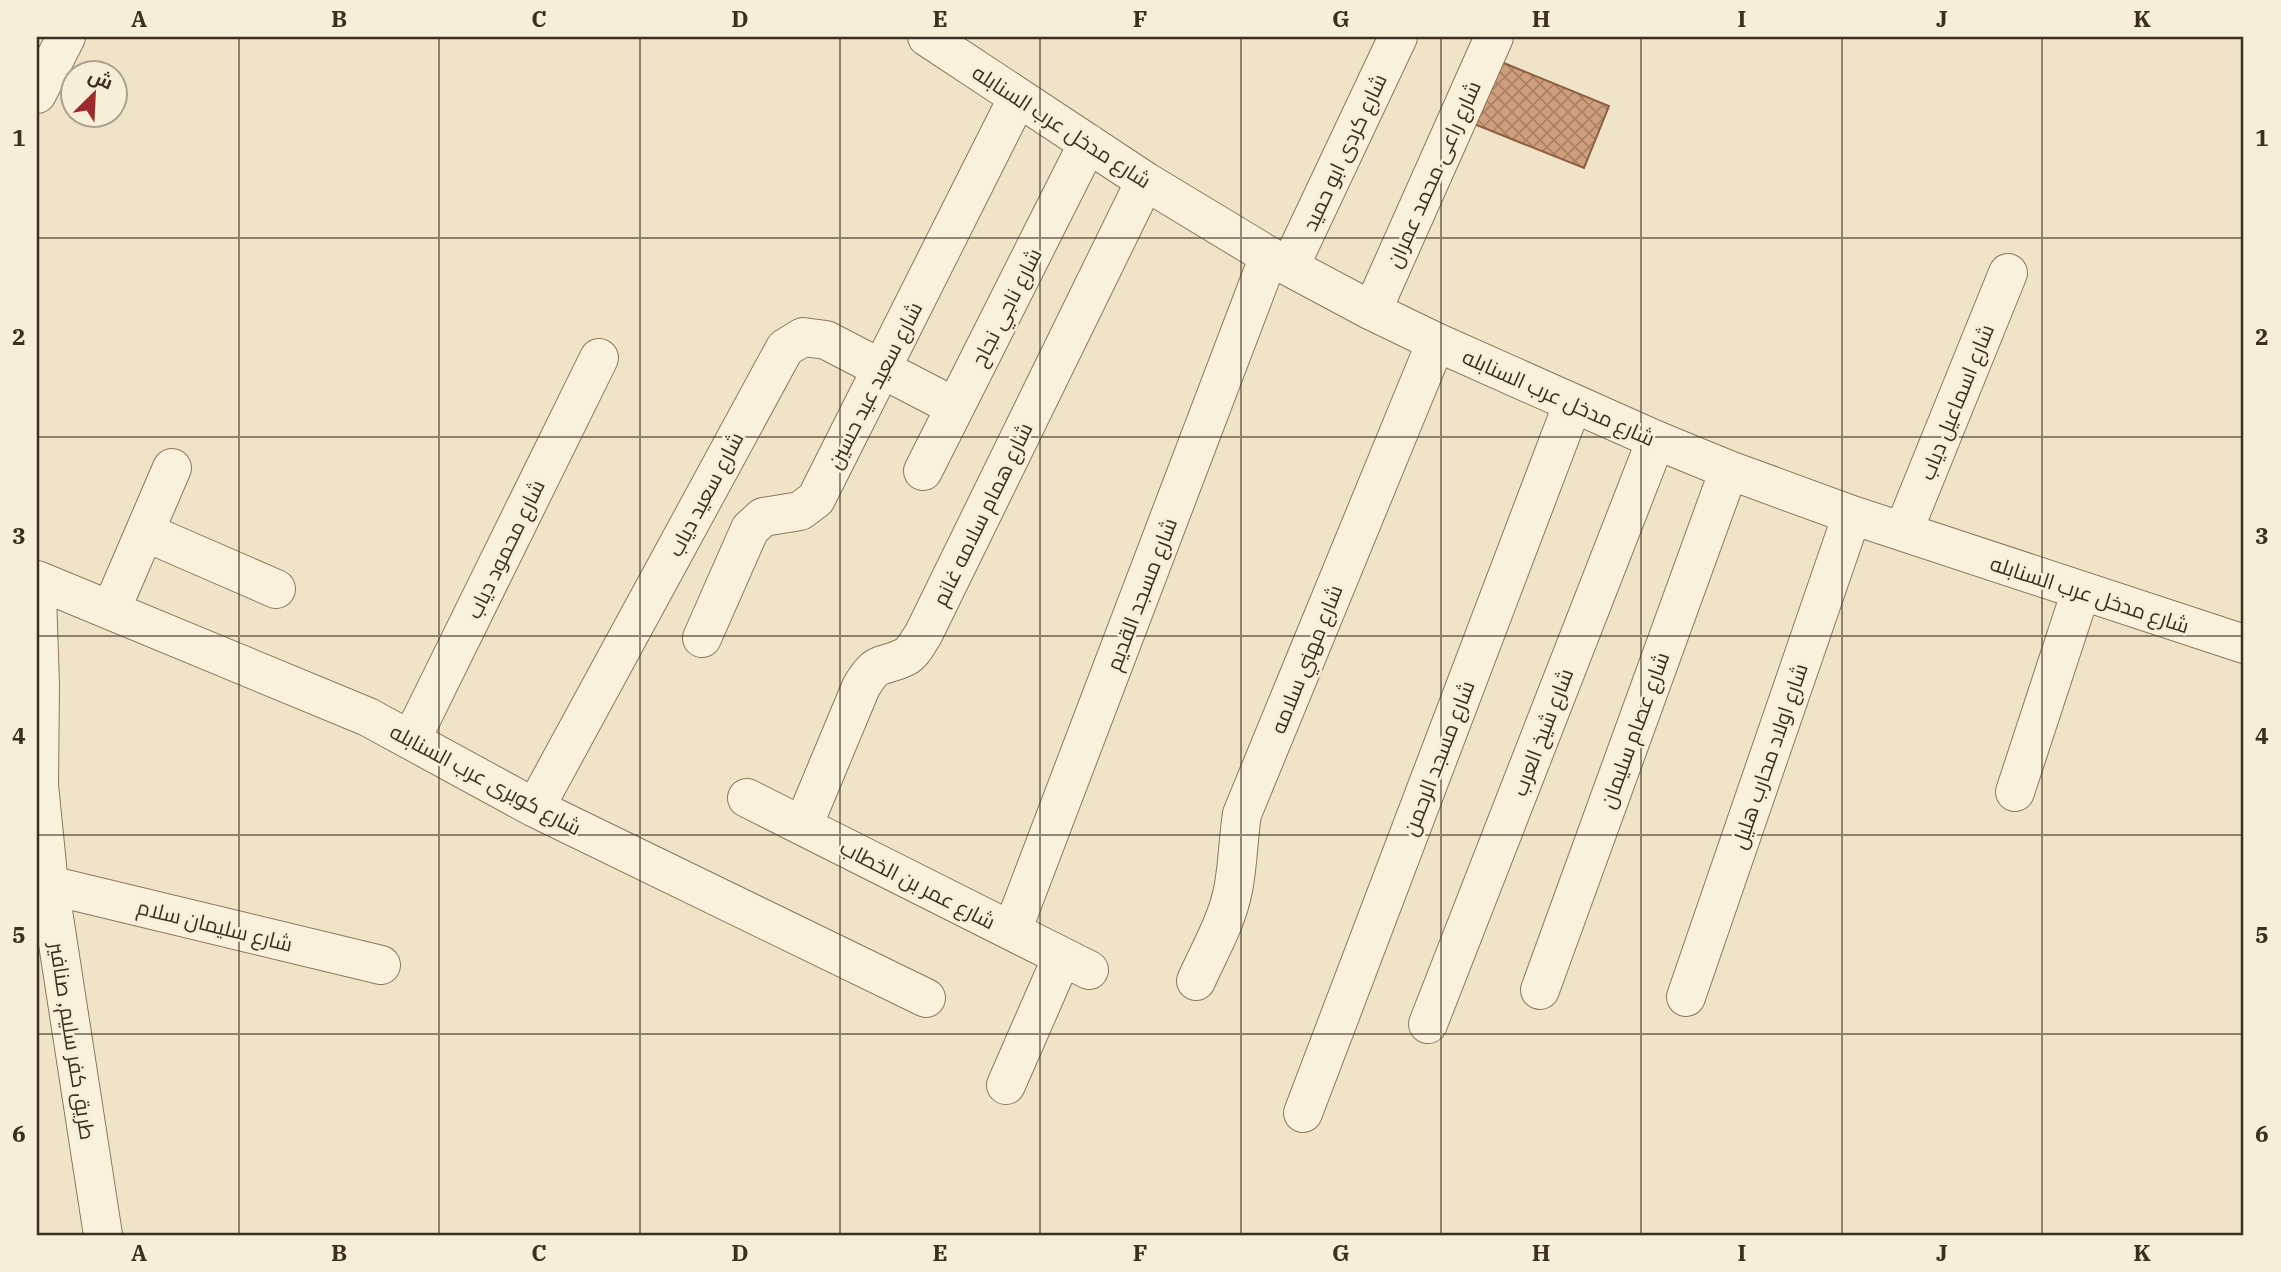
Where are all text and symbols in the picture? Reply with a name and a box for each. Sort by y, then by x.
text: A [131,3,147,33]
text: B [331,3,347,33]
text: C [531,3,547,33]
text: D [731,3,749,33]
text: E [932,3,948,33]
text: F [1133,3,1147,33]
text: G [1332,3,1350,33]
text: H [1532,3,1550,33]
text: I [1738,3,1746,33]
text: J [1936,3,1948,33]
text: K [2133,3,2151,33]
street label: شارع مدخل عرب السنابله [967,58,1157,195]
north arrow [60,60,130,130]
text: ش [85,63,117,94]
street label: شارع كردى ابو حميد [1295,69,1394,236]
street label: شارع راعى محمد عمران [1379,76,1488,272]
text: 1 [12,122,26,152]
text: 1 [2255,122,2269,152]
street label: شارع ناجي نجاح [964,243,1050,372]
street label: شارع سعيد عيد حسين [820,297,929,474]
street label: شارع اسماعيل دياب [1912,320,2001,484]
text: 2 [12,321,26,351]
text: 2 [2255,321,2269,351]
street label: شارع مدخل عرب السنابله [1458,342,1660,453]
street label: شارع همام سلامه غانم [925,418,1039,611]
street label: شارع سعيد دياب [660,427,750,562]
street label: شارع محمود دياب [459,475,552,624]
street label: شارع مسجد القديم [1099,514,1184,675]
text: 3 [12,520,26,550]
text: 3 [2255,520,2269,550]
street label: شارع مدخل عرب السنابله [1987,549,2193,640]
street label: شارع مهني سلامه [1263,580,1351,739]
street label: شارع عصام سليمان [1593,648,1676,812]
street label: شارع اولاد محارب هليل [1724,659,1815,853]
street label: شارع شيخ العرب [1505,664,1580,800]
street label: شارع مسجد الرحمن [1396,676,1481,840]
street label: شارع كوبرى عرب السنابله [385,717,586,842]
text: 4 [12,720,26,750]
text: 4 [2255,720,2269,750]
street label: شارع عمر بن الخطاب [835,833,1001,936]
street label: شارع سليمان سلام [134,892,296,959]
text: 5 [12,919,26,949]
text: 5 [2255,919,2269,949]
street label: طريق كفر سليم, صنافير [42,939,102,1142]
text: 6 [12,1118,26,1148]
text: 6 [2255,1118,2269,1148]
text: A [131,1237,147,1267]
text: B [331,1237,347,1267]
text: C [531,1237,547,1267]
text: D [731,1237,749,1267]
text: E [932,1237,948,1267]
text: F [1133,1237,1147,1267]
text: G [1332,1237,1350,1267]
text: H [1532,1237,1550,1267]
text: I [1738,1237,1746,1267]
text: J [1936,1237,1948,1267]
text: K [2133,1237,2151,1267]

